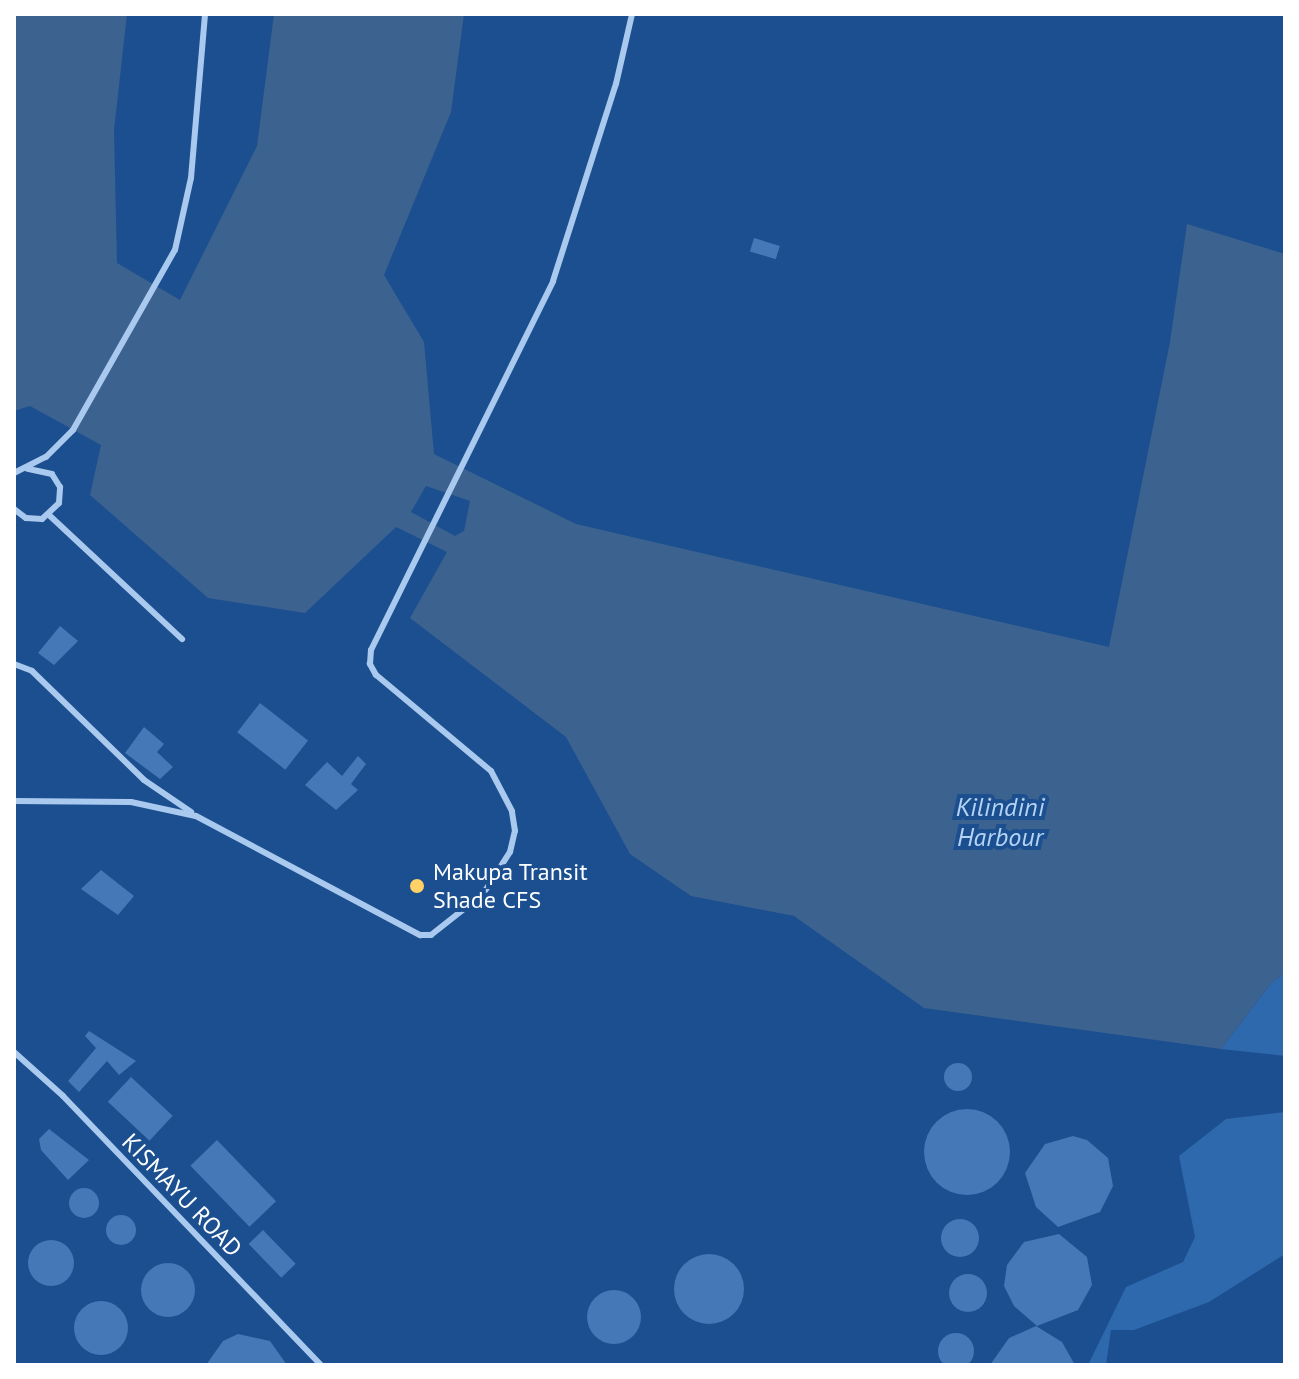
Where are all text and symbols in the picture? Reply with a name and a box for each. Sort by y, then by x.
water label: Kilindini Harbour [956,791,1044,852]
place label: Makupa Transit Shade CFS [433,858,588,914]
marker: Makupa Transit Shade CFS [408,877,426,895]
street label: KISMAYU ROAD [116,1127,248,1263]

